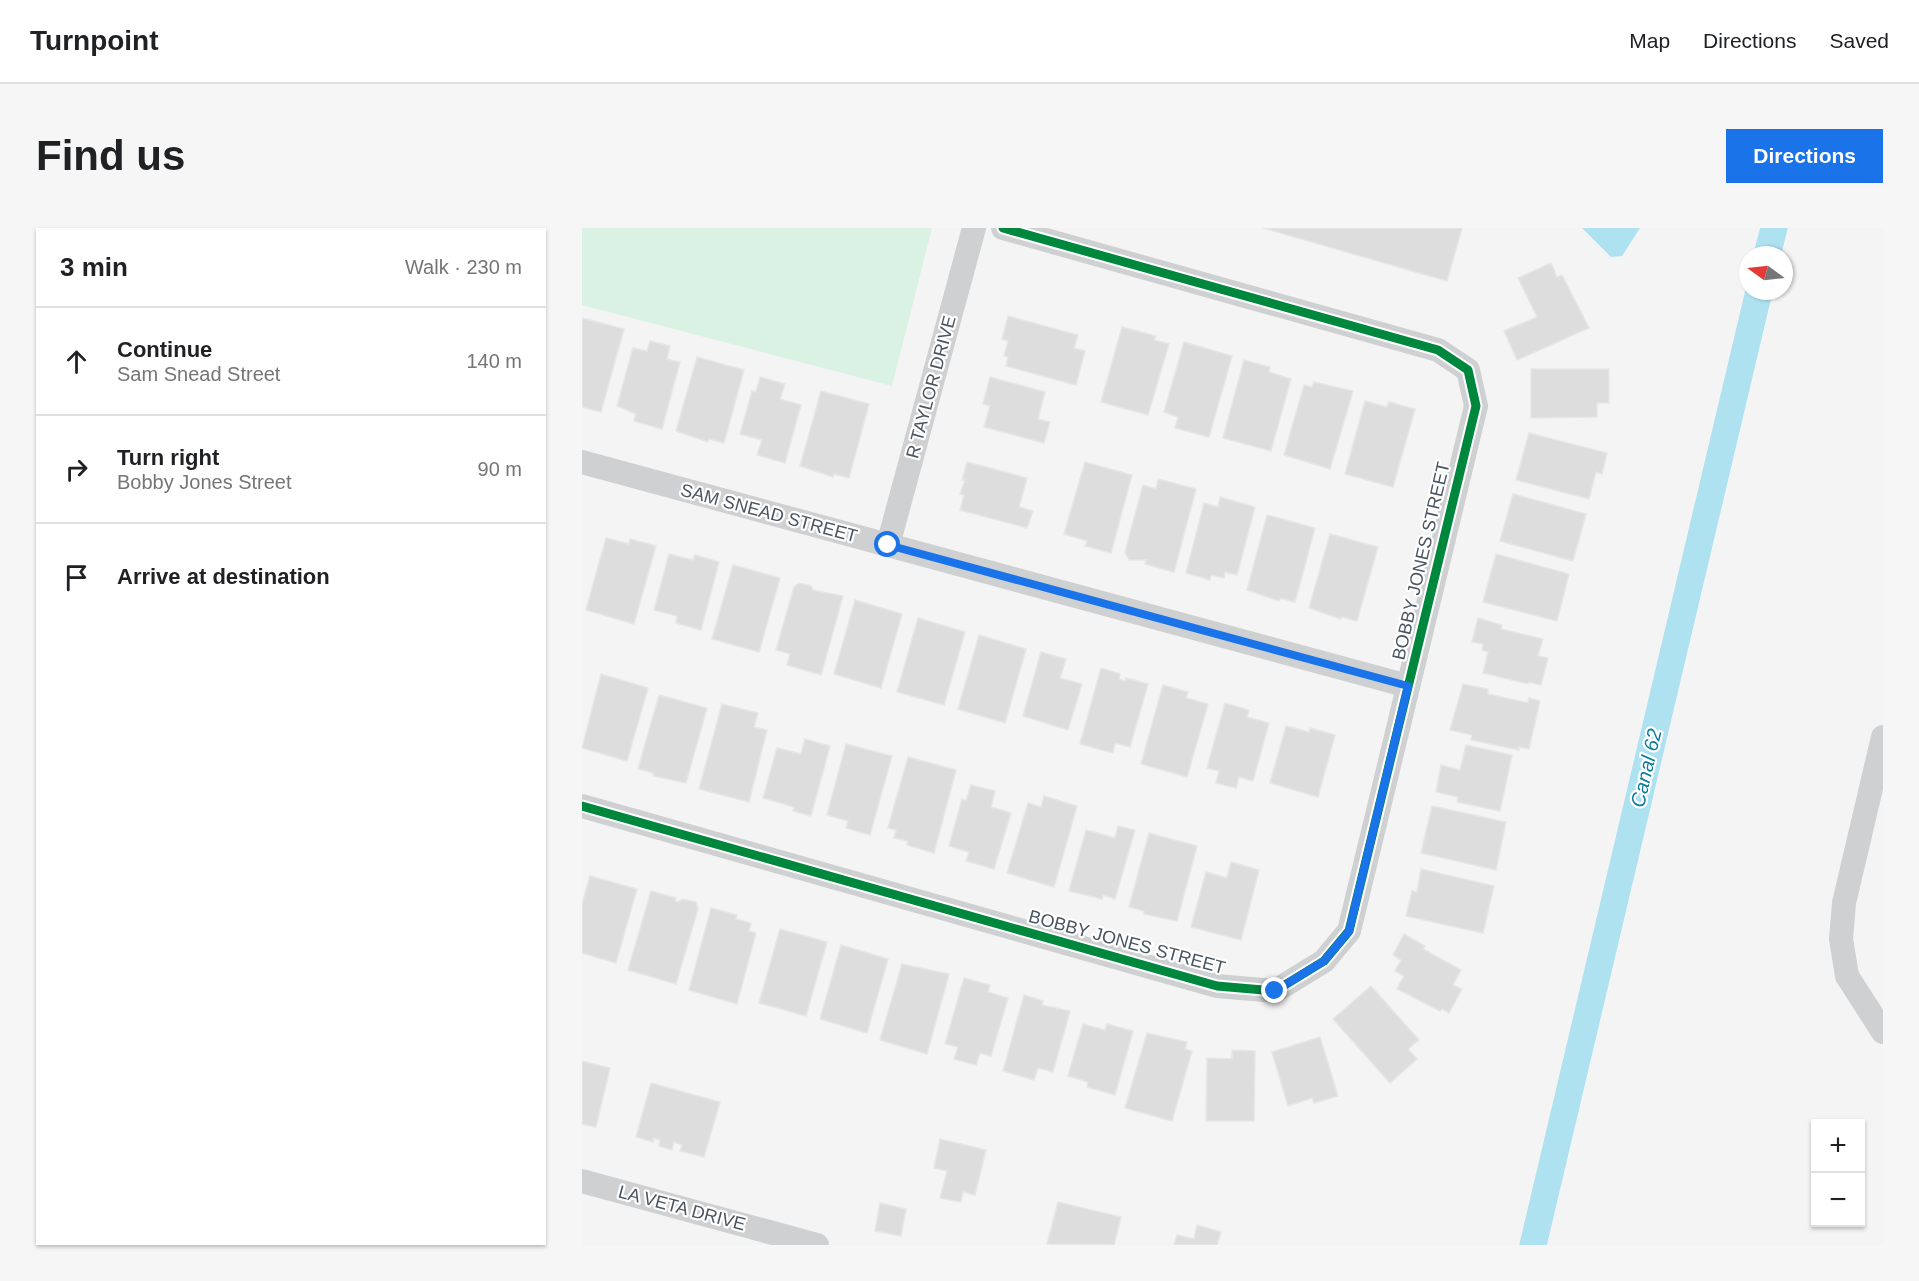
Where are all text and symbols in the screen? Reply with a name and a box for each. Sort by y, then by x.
text: Turnpoint [30,25,159,56]
text: Map [1629,29,1670,52]
text: Directions [1703,29,1796,52]
text: Saved [1829,29,1889,52]
button: Directions [1726,129,1883,183]
text: Find us [36,132,185,179]
north arrow [1739,246,1793,300]
text: 3 min [60,252,128,282]
text: Walk · 230 m [405,256,522,278]
street label: R TAYLOR DRIVE [902,313,960,461]
text: Continue [117,337,212,362]
icon: ahead [60,345,93,378]
text: 140 m [466,350,522,372]
text: Sam Snead Street [117,363,280,385]
text: Turn right [117,445,219,470]
icon: right [60,453,93,486]
text: 90 m [478,458,522,480]
street label: BOBBY JONES STREET [1388,460,1454,662]
text: Bobby Jones Street [117,471,292,493]
street label: SAM SNEAD STREET [678,480,860,546]
route start [874,531,900,557]
icon: arrive [60,561,93,594]
text: Arrive at destination [117,564,330,589]
water label: Canal 62 [1626,727,1666,809]
street label: BOBBY JONES STREET [1026,906,1228,978]
route end [1261,977,1287,1003]
map controls [1811,1119,1865,1227]
button: + [1811,1119,1865,1173]
button: − [1811,1173,1865,1227]
street label: LA VETA DRIVE [616,1181,748,1235]

